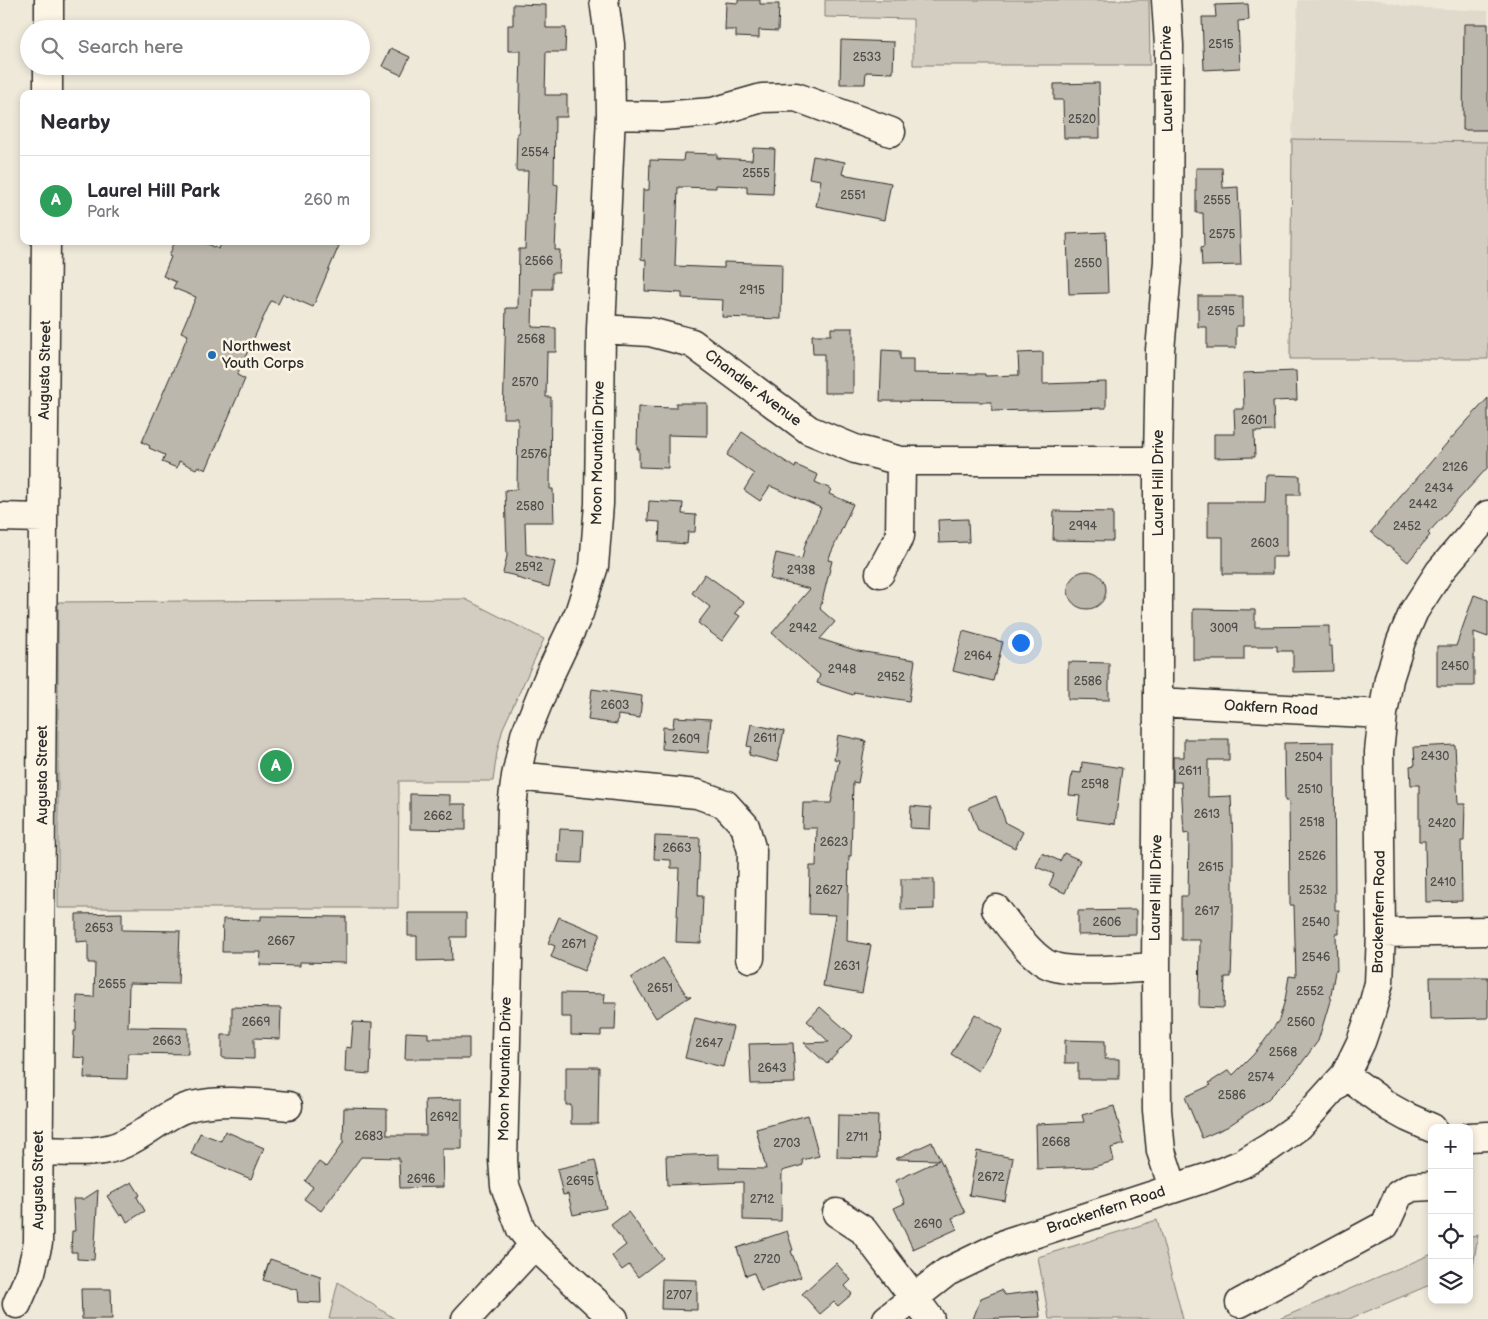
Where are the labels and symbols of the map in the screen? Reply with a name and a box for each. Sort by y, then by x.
street label: Laurel Hill Drive [1157,25,1177,133]
house number: 2515 [1208,37,1234,52]
house number: 2533 [853,50,881,65]
house number: 2520 [1068,112,1096,127]
house number: 2554 [521,145,550,160]
house number: 2555 [742,166,770,181]
house number: 2551 [840,188,866,203]
house number: 2555 [1203,193,1231,208]
house number: 2575 [1209,227,1235,242]
house number: 2566 [525,254,553,269]
house number: 2550 [1074,256,1102,271]
house number: 2915 [739,283,765,298]
house number: 2595 [1207,304,1235,319]
street label: Augusta Street [35,320,55,420]
house number: 2568 [517,332,545,347]
place label: Northwest Youth Corps [221,337,304,373]
street label: Chandler Avenue [701,345,805,431]
marker: Northwest Youth Corps [206,349,218,361]
house number: 2570 [512,375,538,390]
street label: Moon Mountain Drive [587,380,609,525]
house number: 2601 [1241,413,1267,428]
street label: Laurel Hill Drive [1149,429,1168,536]
house number: 2576 [520,447,548,462]
house number: 2126 [1442,460,1468,475]
house number: 2434 [1425,481,1454,496]
house number: 2442 [1409,497,1437,512]
house number: 2580 [516,499,544,514]
house number: 2994 [1069,519,1098,534]
house number: 2452 [1393,519,1421,534]
house number: 2603 [1251,536,1279,551]
house number: 2592 [515,560,543,575]
house number: 2938 [787,563,815,578]
house number: 2942 [789,621,817,636]
house number: 3009 [1210,621,1238,636]
your location [1008,630,1034,656]
house number: 2964 [964,649,993,664]
house number: 2450 [1441,659,1469,674]
house number: 2948 [828,662,856,677]
house number: 2952 [877,670,905,685]
house number: 2586 [1074,674,1102,689]
street label: Oakfern Road [1223,696,1319,720]
house number: 2603 [601,698,629,713]
street label: Augusta Street [33,725,52,825]
house number: 2611 [753,731,777,746]
house number: 2609 [672,732,700,747]
pin: A [260,747,292,785]
house number: 2430 [1421,749,1449,764]
house number: 2504 [1295,750,1324,765]
house number: 2611 [1178,764,1202,779]
house number: 2598 [1081,777,1109,792]
house number: 2510 [1297,782,1323,797]
house number: 2613 [1194,807,1220,822]
house number: 2662 [424,809,452,824]
house number: 2518 [1299,815,1325,830]
house number: 2420 [1428,816,1456,831]
street label: Laurel Hill Drive [1146,834,1166,942]
house number: 2623 [820,835,848,850]
house number: 2663 [662,841,692,856]
house number: 2526 [1298,849,1326,864]
street label: Brackenfern Road [1368,850,1390,974]
house number: 2615 [1198,860,1224,875]
house number: 2410 [1430,875,1456,890]
house number: 2627 [815,883,843,898]
house number: 2532 [1299,883,1327,898]
house number: 2617 [1195,904,1220,919]
house number: 2606 [1093,915,1121,930]
house number: 2540 [1302,915,1330,930]
house number: 2653 [85,921,113,936]
house number: 2667 [267,934,295,949]
house number: 2671 [562,937,586,952]
house number: 2546 [1302,950,1330,965]
house number: 2631 [834,959,860,974]
house number: 2655 [98,977,126,992]
house number: 2651 [647,981,673,996]
house number: 2552 [1296,984,1324,999]
street label: Moon Mountain Drive [494,996,516,1141]
house number: 2669 [242,1015,270,1030]
house number: 2560 [1287,1015,1315,1030]
house number: 2663 [152,1034,182,1049]
house number: 2647 [695,1036,723,1051]
house number: 2568 [1269,1045,1297,1060]
house number: 2643 [757,1061,787,1076]
house number: 2574 [1247,1070,1275,1085]
house number: 2586 [1218,1088,1246,1103]
house number: 2692 [430,1110,458,1125]
house number: 2683 [355,1129,383,1144]
street label: Augusta Street [29,1130,48,1230]
house number: 2711 [846,1130,868,1145]
house number: 2668 [1042,1135,1070,1150]
house number: 2703 [773,1136,801,1151]
house number: 2672 [977,1170,1005,1185]
house number: 2696 [407,1172,435,1187]
house number: 2695 [566,1174,594,1189]
street label: Brackenfern Road [1044,1182,1168,1238]
house number: 2712 [750,1192,774,1207]
house number: 2690 [914,1217,942,1232]
house number: 2720 [753,1252,781,1267]
house number: 2707 [666,1288,692,1303]

